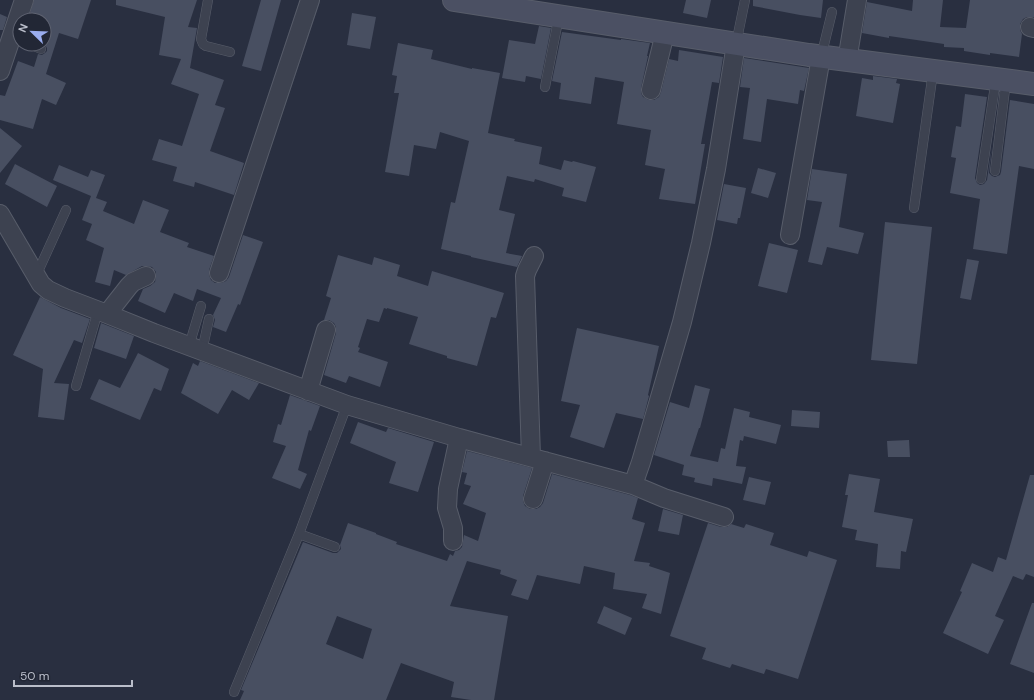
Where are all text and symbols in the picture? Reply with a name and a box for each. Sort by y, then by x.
north arrow [12,12,52,52]
text: N [15,22,31,35]
scale bar [14,662,132,688]
text: 50 m [20,668,49,684]

